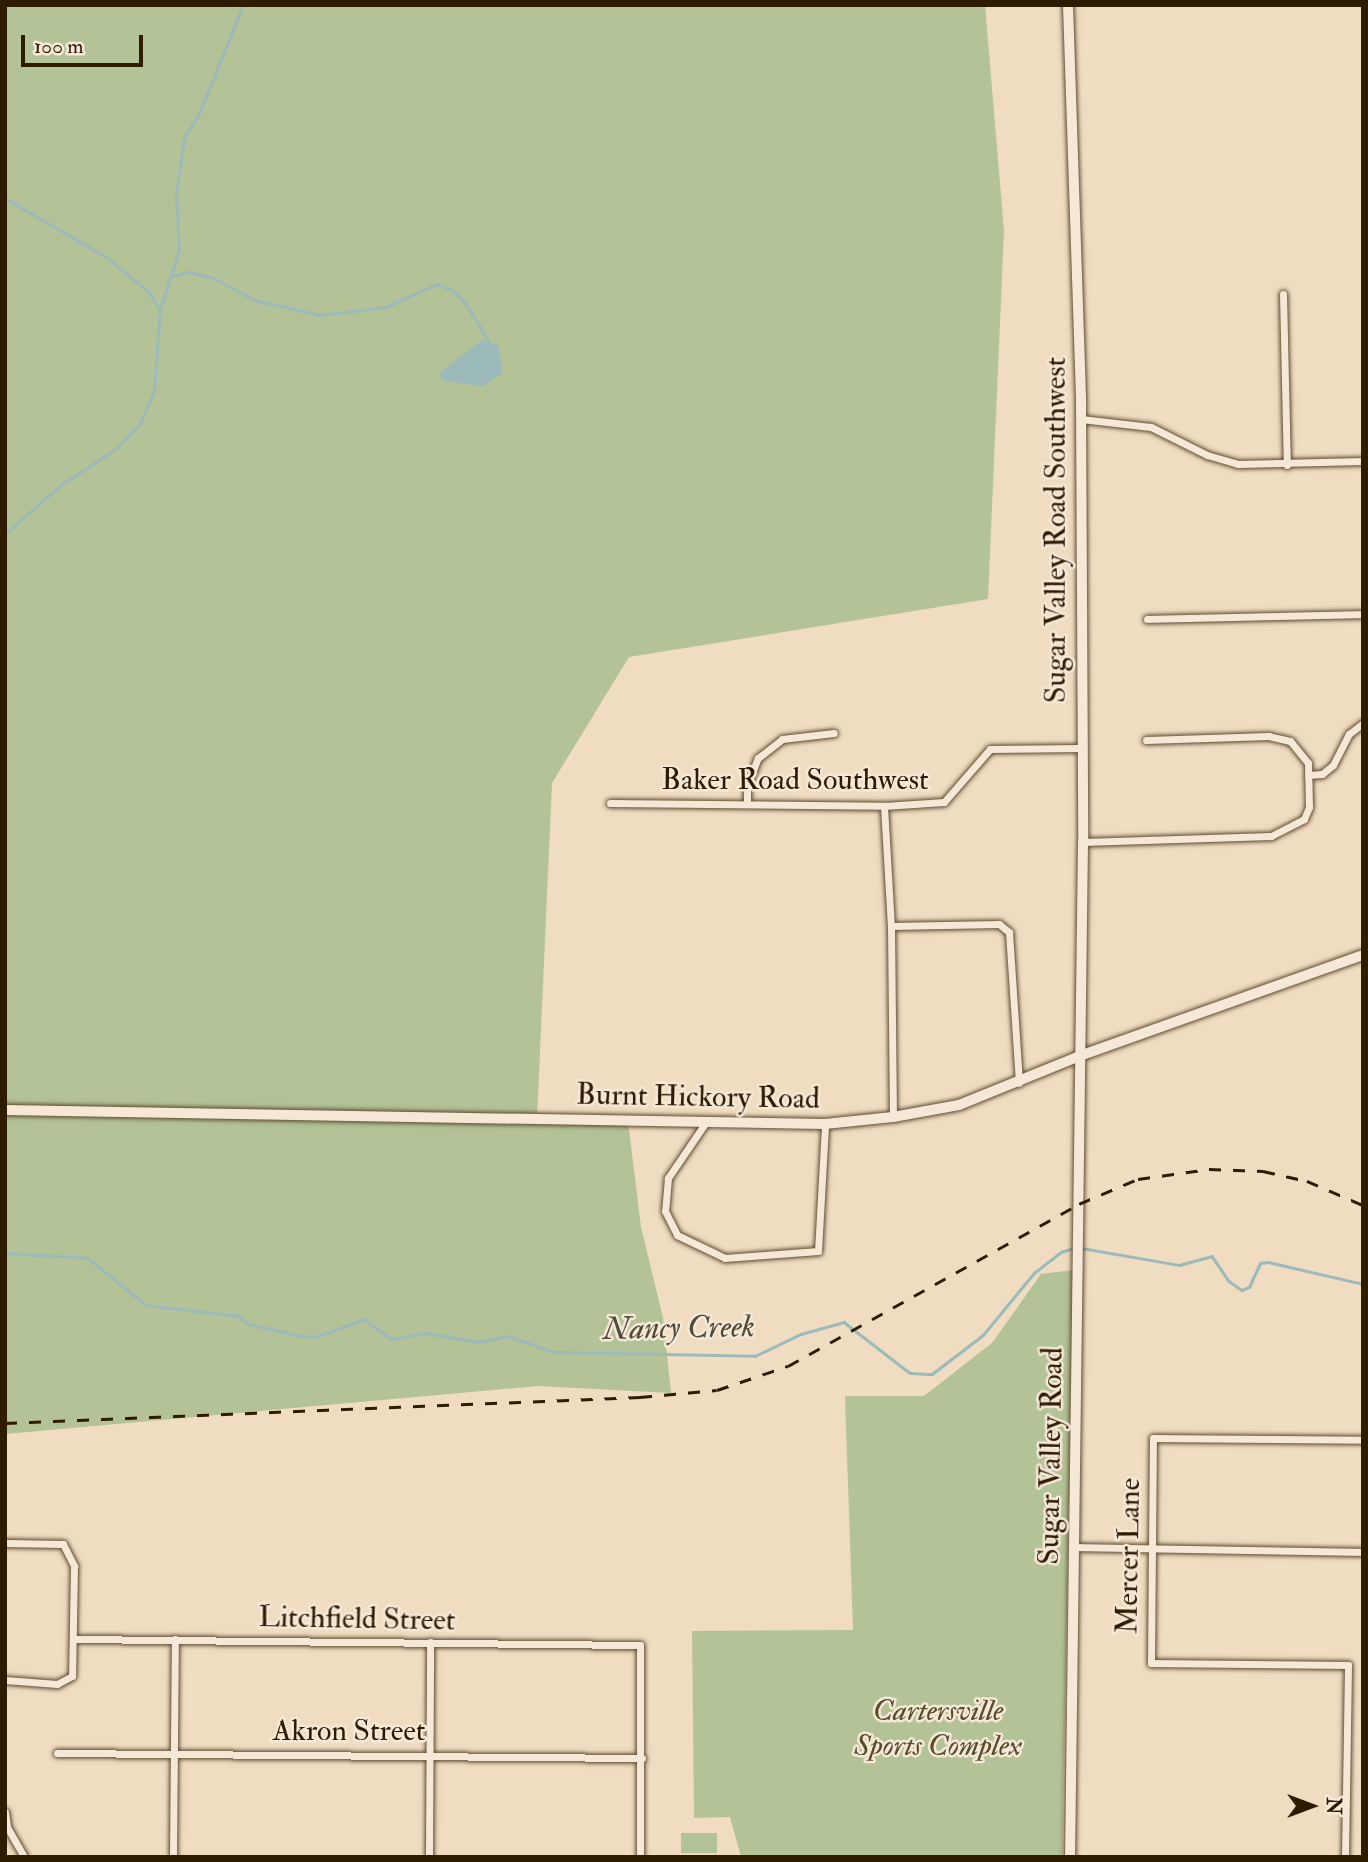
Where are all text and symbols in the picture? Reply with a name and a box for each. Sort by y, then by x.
scale bar [24,21,147,65]
text: 100 m [34,33,84,60]
street label: Sugar Valley Road Southwest [1038,357,1074,703]
street label: Baker Road Southwest [661,762,929,798]
street label: Burnt Hickory Road [576,1077,820,1117]
water label: Nancy Creek [603,1307,755,1349]
street label: Sugar Valley Road [1031,1347,1071,1565]
street label: Mercer Lane [1110,1478,1148,1634]
street label: Litchfield Street [258,1599,456,1639]
park label: Cartersville Sports Complex [854,1693,1022,1764]
street label: Akron Street [272,1713,426,1749]
north arrow [1277,1771,1347,1841]
text: N [1321,1797,1345,1815]

